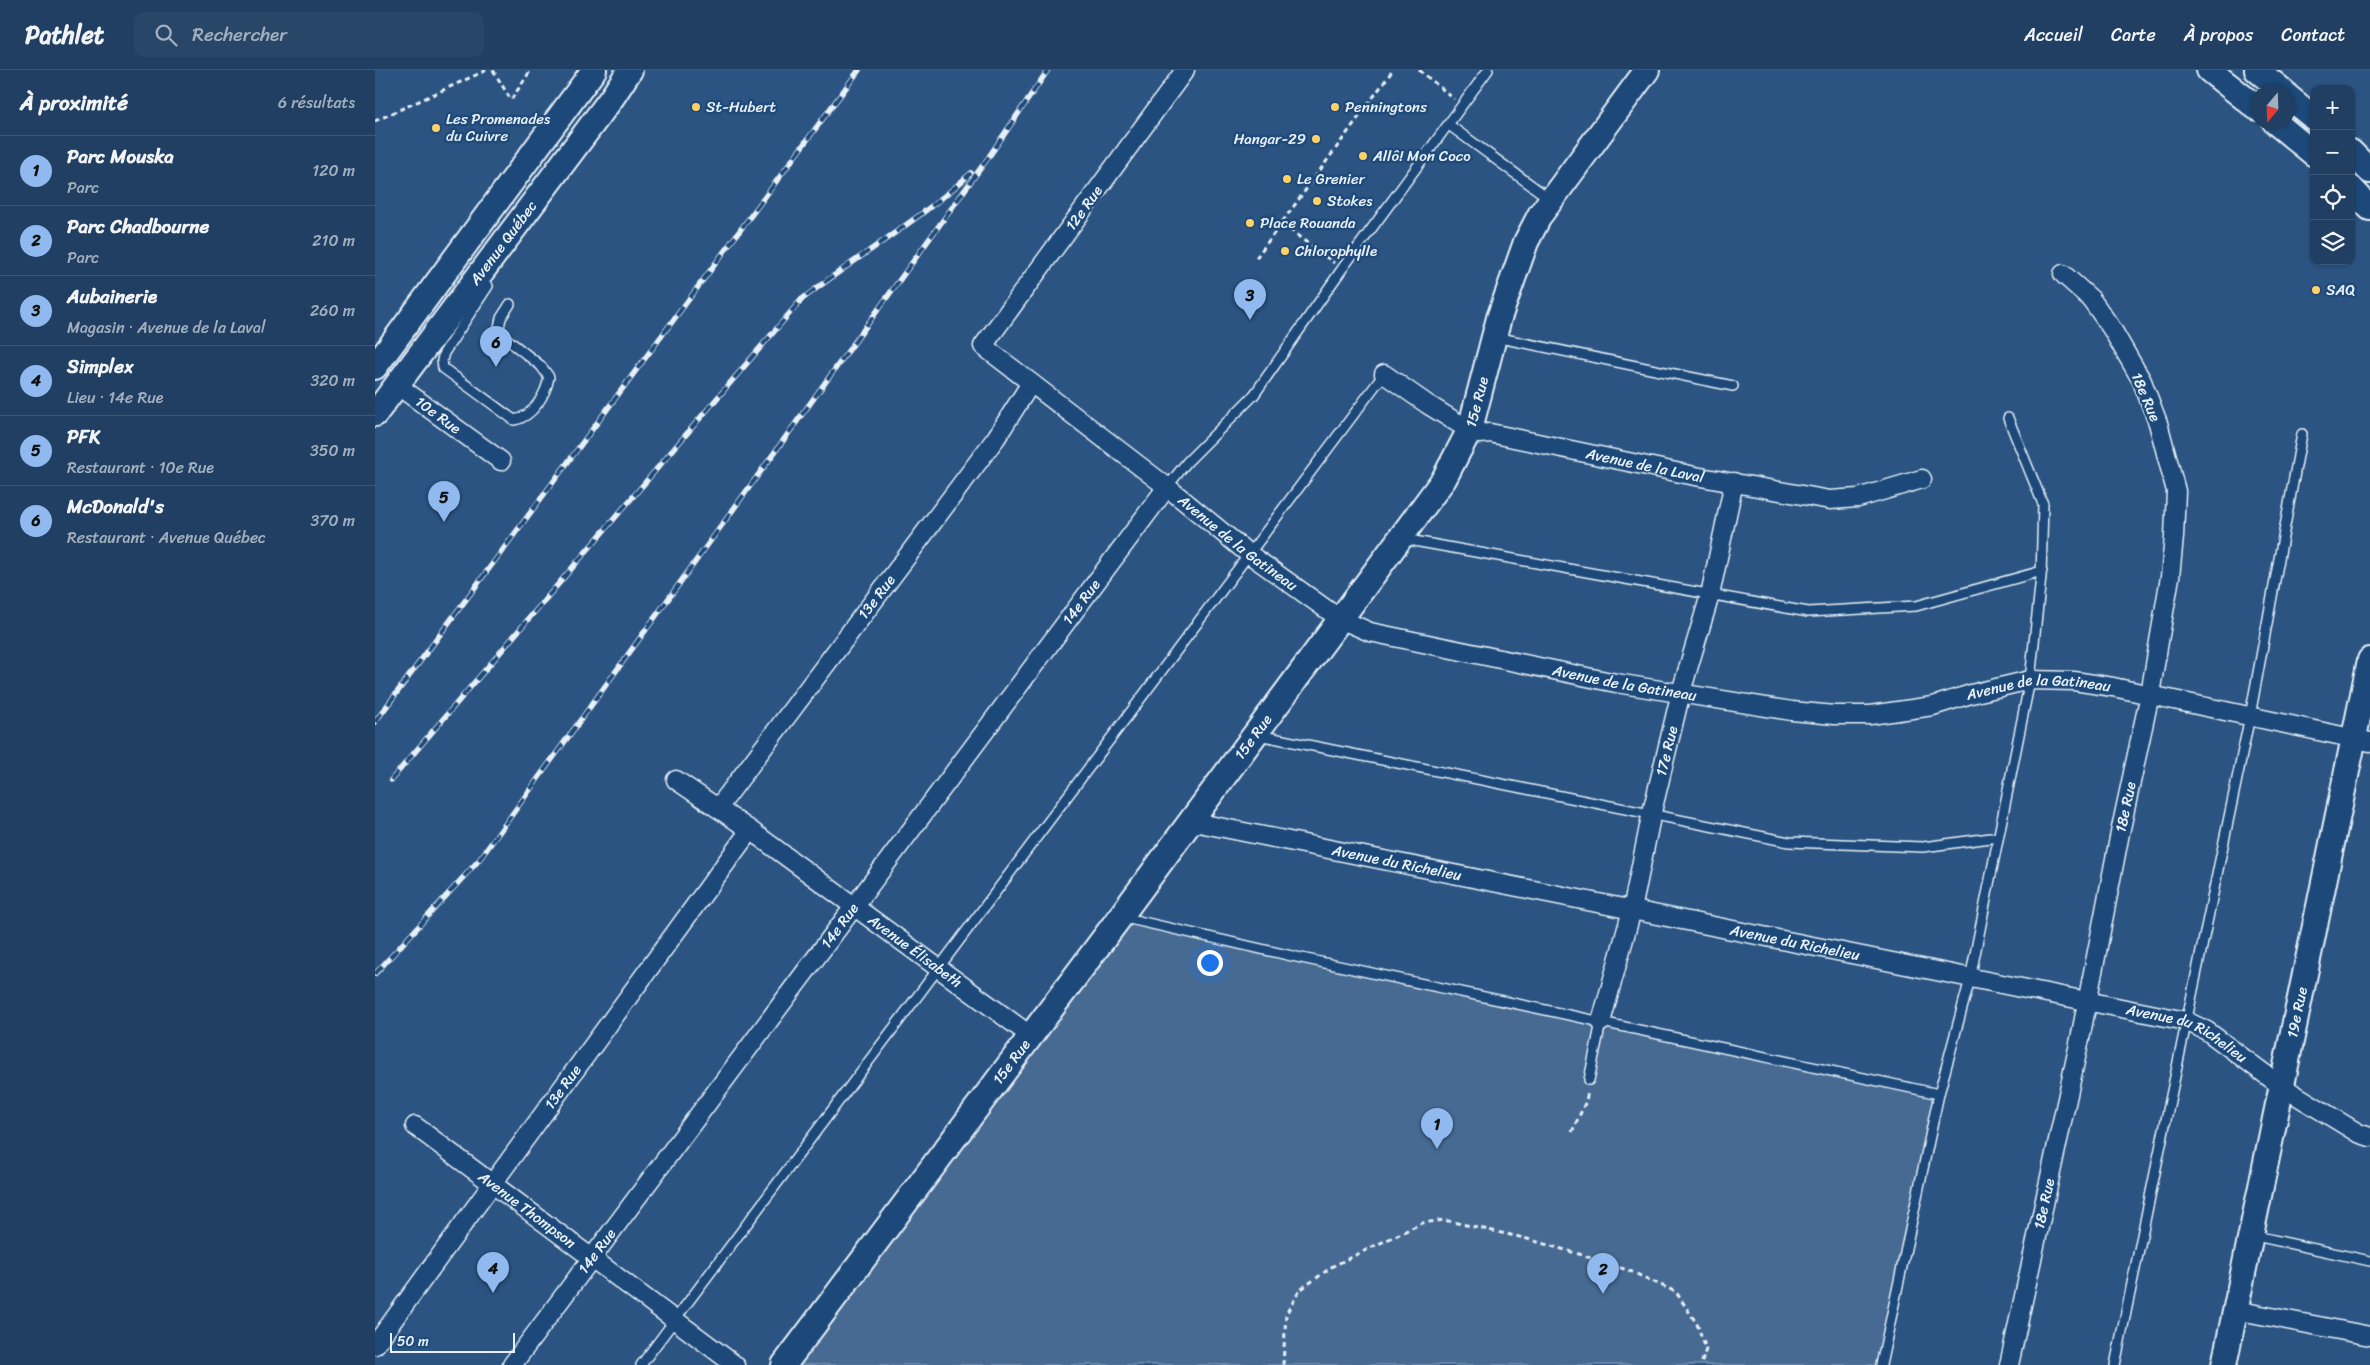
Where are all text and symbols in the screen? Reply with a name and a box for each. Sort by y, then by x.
search box [134,12,484,57]
text: Pathlet [25,14,104,56]
text: Rechercher [192,18,287,51]
text: Accueil [2024,19,2083,51]
text: Carte [2111,19,2156,51]
text: À propos [2184,19,2253,51]
text: Contact [2281,19,2345,51]
icon: search [152,21,180,49]
text: À proximité [20,84,128,122]
north arrow [2250,85,2295,130]
map controls [2310,85,2355,265]
button: + [2310,85,2355,130]
text: 6 résultats [278,88,355,117]
place label: St-Hubert [706,94,776,120]
place label: Penningtons [1345,94,1427,120]
marker: St-Hubert [690,101,702,113]
marker: Penningtons [1329,101,1341,113]
place label: Les Promenades du Cuivre [446,106,551,149]
marker: Les Promenades du Cuivre [430,122,442,134]
place label: Hangar-29 [1234,126,1306,152]
button: − [2310,130,2355,175]
marker: Hangar-29 [1310,133,1322,145]
text: Parc Mouska [67,140,174,173]
place label: Allô! Mon Coco [1372,143,1471,169]
marker: Allô! Mon Coco [1357,150,1369,162]
text: 1 [33,156,39,185]
text: 120 m [312,156,355,185]
place label: Le Grenier [1297,166,1366,192]
text: Parc [67,173,99,202]
marker: Le Grenier [1281,173,1293,185]
button: locate [2310,175,2355,220]
street label: 12e Rue [1058,180,1110,236]
place label: Stokes [1327,188,1373,214]
street label: Avenue Québec [462,195,544,292]
marker: Stokes [1311,195,1323,207]
text: Parc Chadbourne [67,210,209,243]
place label: Place Rouanda [1260,210,1356,236]
marker: Place Rouanda [1244,217,1256,229]
button: layers [2310,220,2355,265]
text: 2 [31,226,41,255]
text: 210 m [312,226,355,255]
place label: Chlorophylle [1295,238,1377,264]
text: Parc [67,243,99,272]
marker: Chlorophylle [1279,245,1291,257]
place label: SAQ [2326,277,2355,303]
pin: 3 [1234,279,1266,320]
text: Aubainerie [67,280,157,313]
marker: SAQ [2310,284,2322,296]
text: 3 [32,296,40,325]
text: 260 m [310,296,355,325]
text: Magasin · Avenue de la Laval [67,313,266,342]
pin: 6 [480,326,512,367]
text: Simplex [67,350,134,383]
text: 4 [31,366,41,395]
text: 320 m [310,366,355,395]
street label: 18e Rue [2124,368,2168,426]
street label: 15e Rue [1458,374,1496,430]
text: Lieu · 14e Rue [67,383,163,412]
street label: 10e Rue [410,389,467,441]
text: PFK [67,420,100,453]
text: 5 [31,436,41,465]
text: 350 m [310,436,355,465]
street label: Avenue de la Laval [1583,440,1707,491]
text: Restaurant · 10e Rue [67,453,214,482]
pin: 5 [428,481,460,522]
street label: Avenue de la Gatineau [1171,487,1303,598]
text: McDonald's [67,490,164,523]
text: 6 [31,506,41,535]
text: 370 m [311,506,355,535]
text: Restaurant · Avenue Québec [67,523,266,552]
street label: 13e Rue [851,569,902,625]
street label: 14e Rue [1055,573,1107,630]
street label: Avenue de la Gatineau [1549,657,1699,709]
street label: Avenue de la Gatineau [1963,667,2113,708]
street label: 15e Rue [1227,708,1279,765]
street label: 17e Rue [1648,723,1685,779]
street label: 18e Rue [2107,779,2144,835]
street label: Avenue du Richelieu [1329,837,1464,888]
street label: 14e Rue [814,897,866,954]
street label: Avenue Élisabeth [861,907,968,995]
street label: Avenue du Richelieu [1727,917,1862,968]
your location [1197,950,1223,976]
street label: 19e Rue [2279,985,2315,1040]
street label: Avenue du Richelieu [2123,996,2253,1070]
street label: 15e Rue [986,1033,1037,1090]
street label: 13e Rue [537,1059,588,1115]
pin: 1 [1421,1108,1453,1149]
street label: Avenue Thompson [472,1164,582,1255]
street label: 18e Rue [2026,1176,2062,1232]
street label: 14e Rue [571,1223,623,1280]
pin: 4 [477,1252,509,1293]
pin: 2 [1587,1253,1619,1294]
text: 50 m [397,1329,429,1354]
scale bar [390,1330,515,1353]

